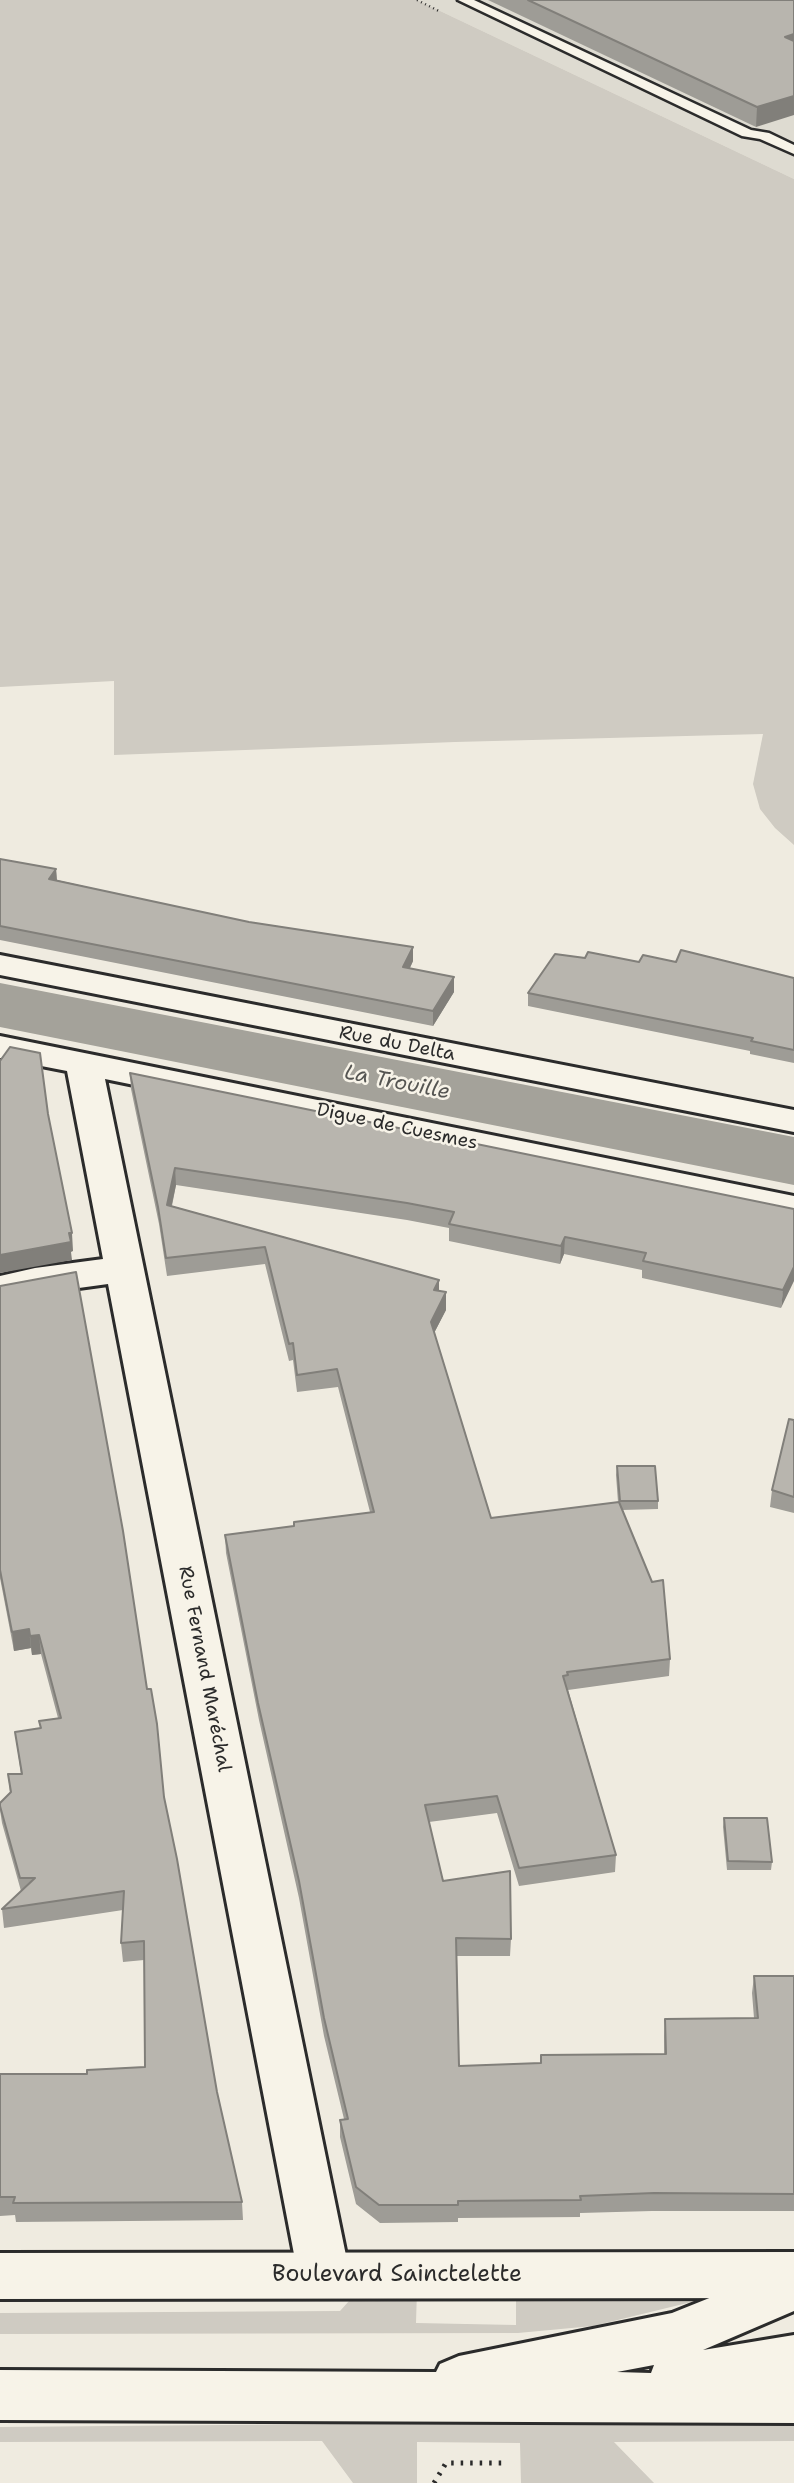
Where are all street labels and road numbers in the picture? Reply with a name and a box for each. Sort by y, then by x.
street label: Rue du Delta [337,1022,457,1066]
street label: Digue de Cuesmes [314,1099,480,1155]
street label: Rue Fernand Maréchal [173,1564,235,1774]
street label: Boulevard Sainctelette [272,2261,522,2289]

